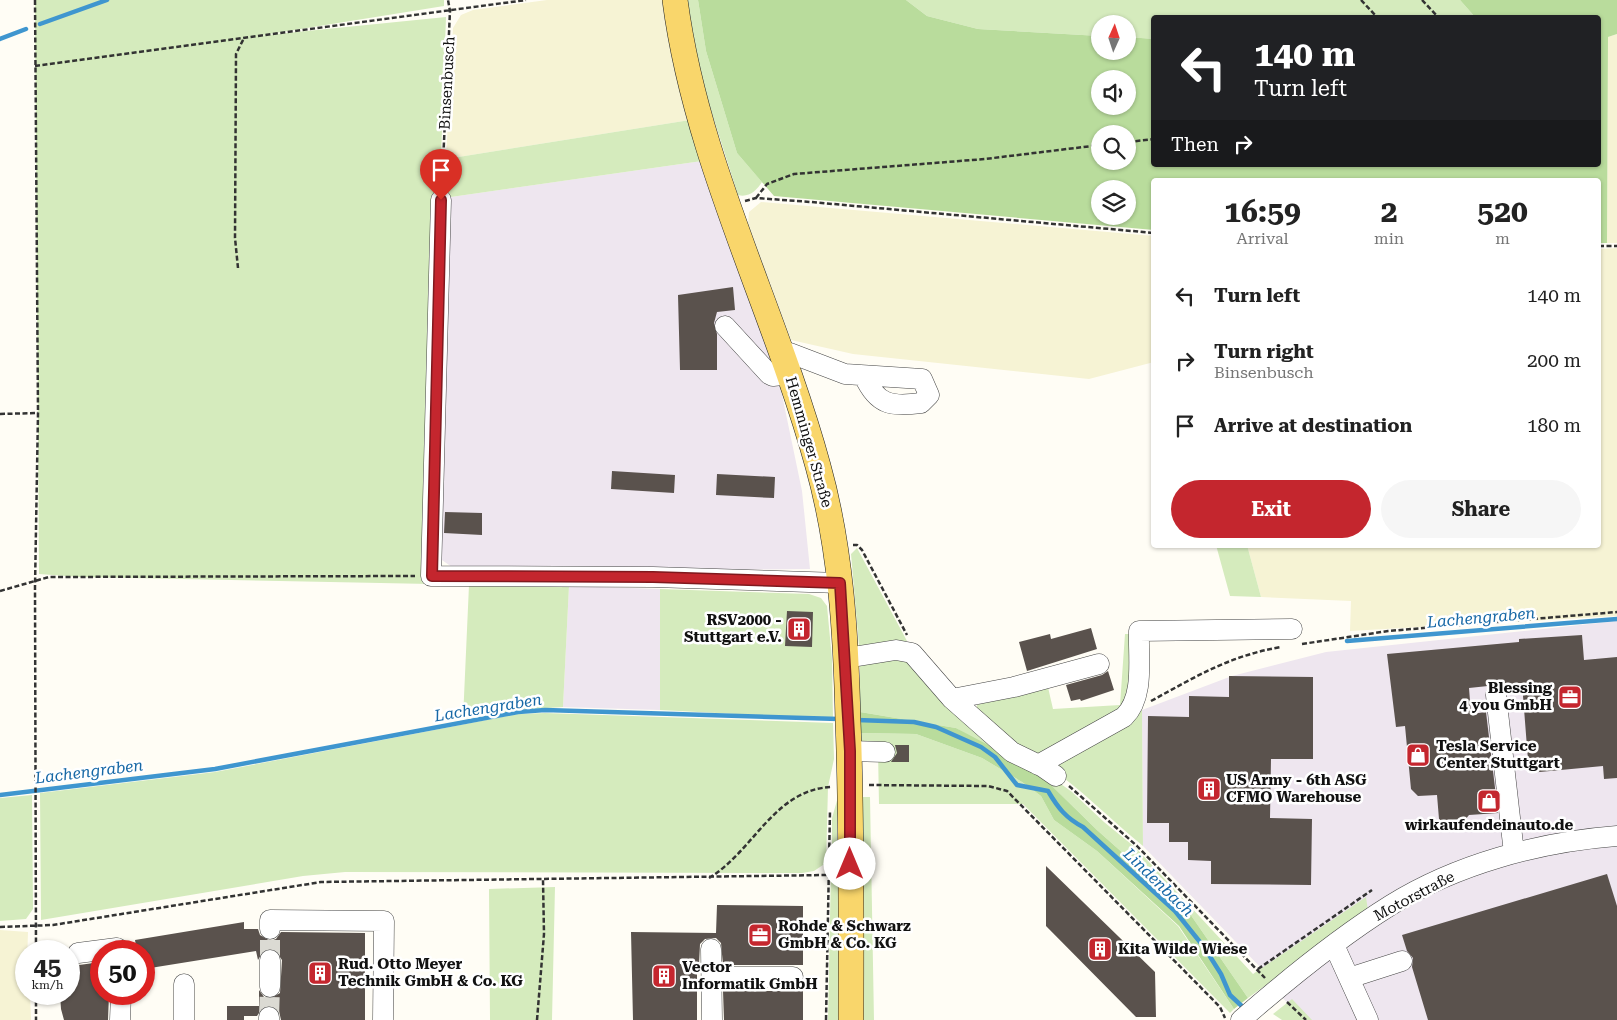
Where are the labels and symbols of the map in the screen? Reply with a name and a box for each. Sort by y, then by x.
north arrow [1091,15,1136,60]
street label: Binsenbusch [436,36,458,130]
pin [420,149,462,200]
street label: Hemminger Straße [782,374,836,510]
water label: Lachengraben [1425,603,1536,632]
place label: RSV2000 - Stuttgart e.V. [684,611,782,646]
building icon: RSV2000 - Stuttgart e.V. [786,616,812,642]
place label: Blessing 4 you GmbH [1459,679,1553,714]
office icon: Blessing 4 you GmbH [1557,684,1583,710]
water label: Lachengraben [432,690,543,726]
place label: Tesla Service Center Stuttgart [1436,737,1560,772]
shop icon: Tesla Service Center Stuttgart [1405,742,1431,768]
water label: Lachengraben [33,755,144,788]
place label: US Army - 6th ASG CFMO Warehouse [1226,771,1367,806]
building icon: US Army - 6th ASG CFMO Warehouse [1196,776,1222,802]
shop icon: wirkaufendeinauto.de [1476,788,1502,814]
place label: wirkaufendeinauto.de [1405,816,1574,834]
position arrow [823,837,875,889]
water label: Lindenbach [1119,844,1198,921]
street label: Motorstraße [1371,867,1457,925]
place label: Rohde & Schwarz GmbH & Co. KG [778,917,911,952]
office icon: Rohde & Schwarz GmbH & Co. KG [747,922,773,948]
building icon: Kita Wilde Wiese [1087,936,1113,962]
speed limit sign: 50 [90,940,155,1005]
place label: Kita Wilde Wiese [1118,940,1247,958]
place label: Rud. Otto Meyer Technik GmbH & Co. KG [338,955,523,990]
place label: Vector Informatik GmbH [682,958,818,993]
building icon: Rud. Otto Meyer Technik GmbH & Co. KG [307,960,333,986]
building icon: Vector Informatik GmbH [651,963,677,989]

